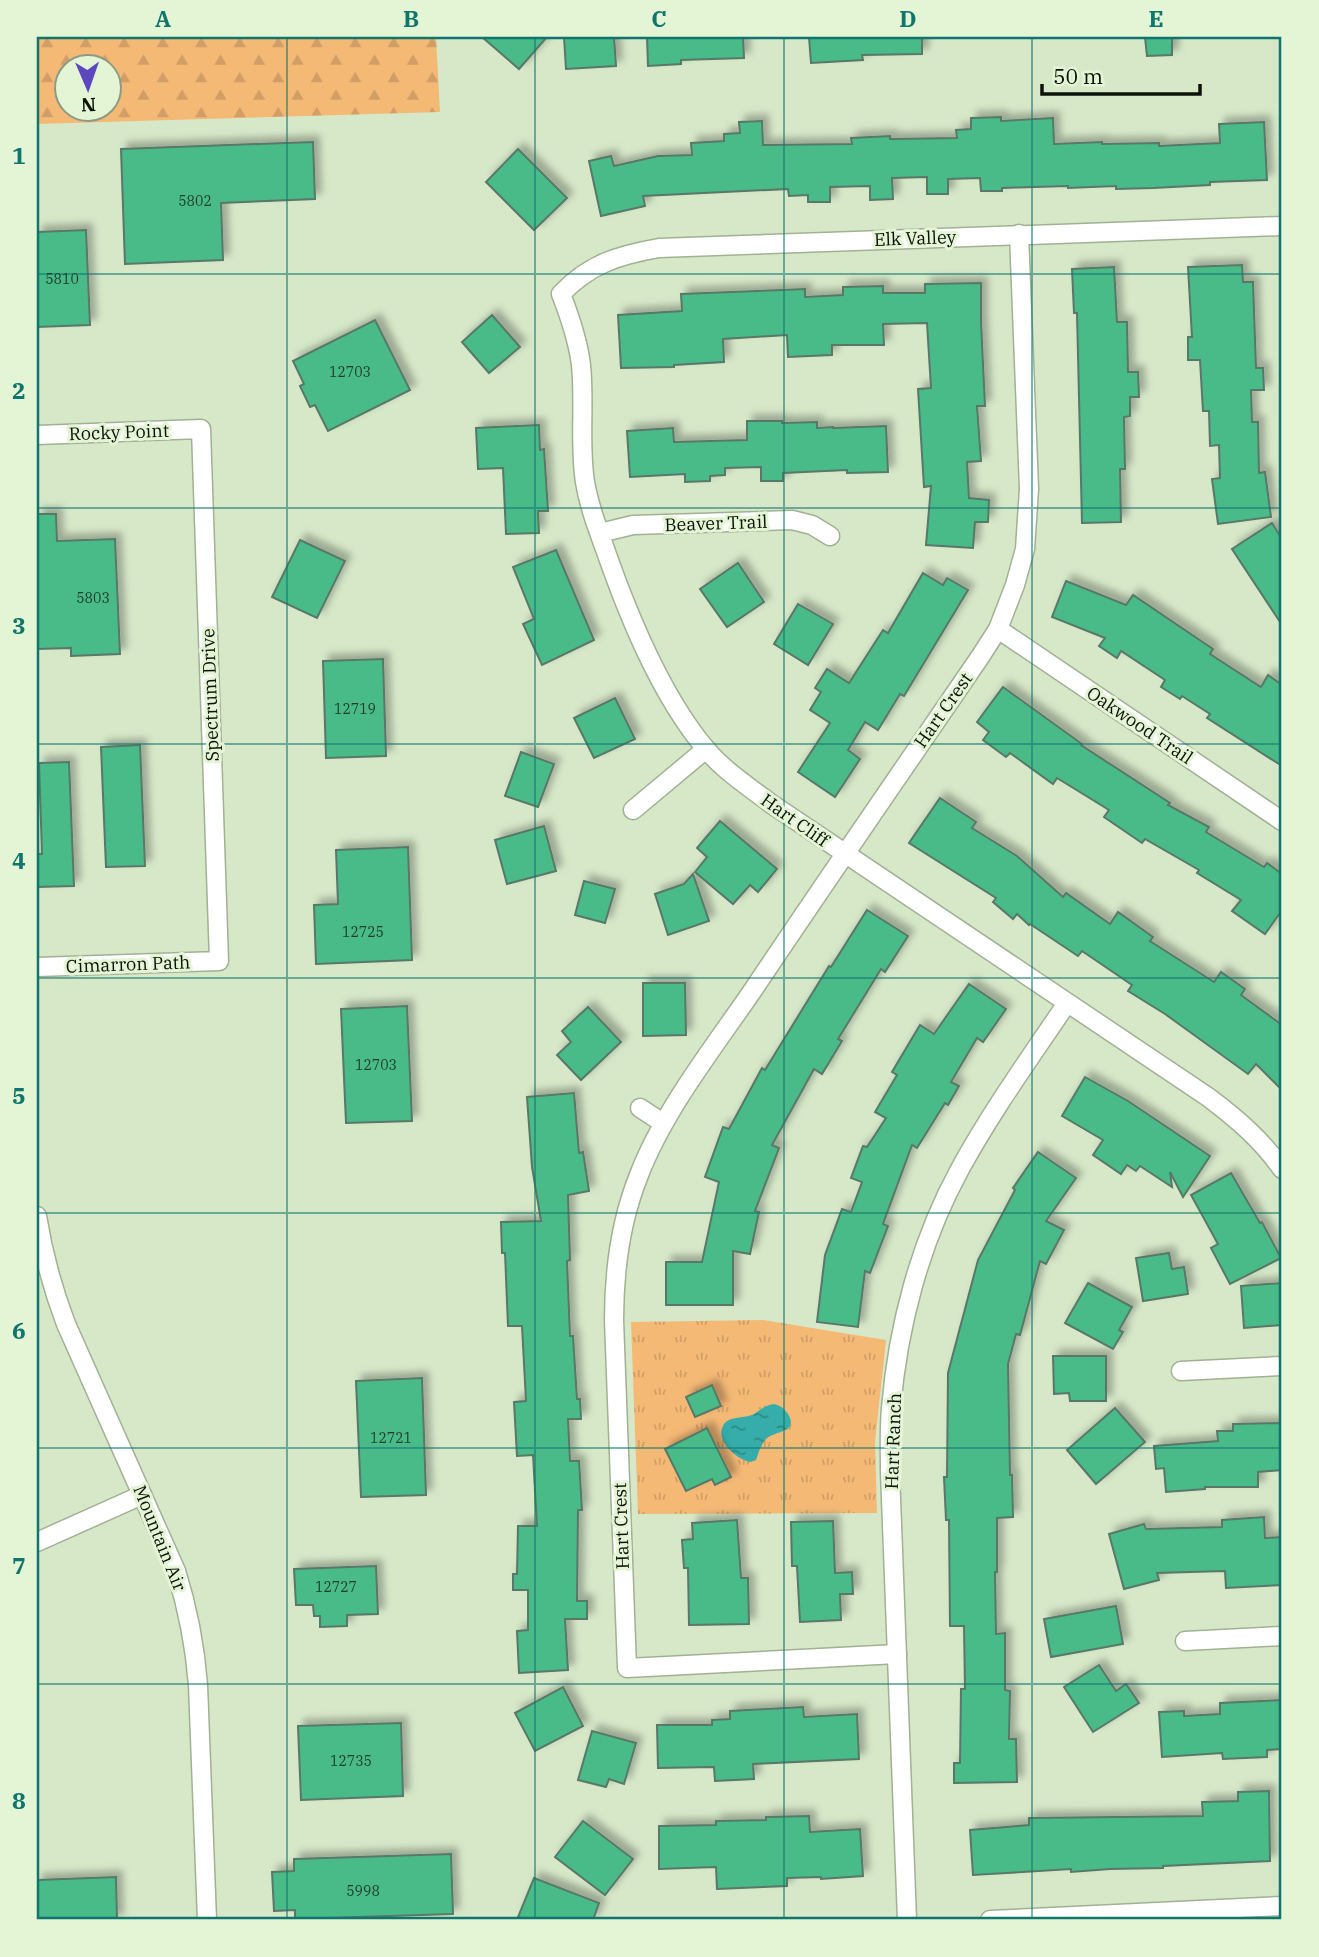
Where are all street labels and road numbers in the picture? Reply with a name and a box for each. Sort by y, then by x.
street label: Elk Valley [874,225,957,251]
street label: Rocky Point [68,419,170,445]
street label: Beaver Trail [664,510,768,536]
street label: Spectrum Drive [196,628,224,762]
street label: Hart Crest [909,668,977,752]
street label: Oakwood Trail [1082,681,1198,769]
street label: Hart Cliff [757,788,835,853]
street label: Cimarron Path [65,950,191,978]
street label: Hart Ranch [880,1392,906,1490]
street label: Mountain Air [128,1482,192,1594]
street label: Hart Crest [608,1482,634,1570]

